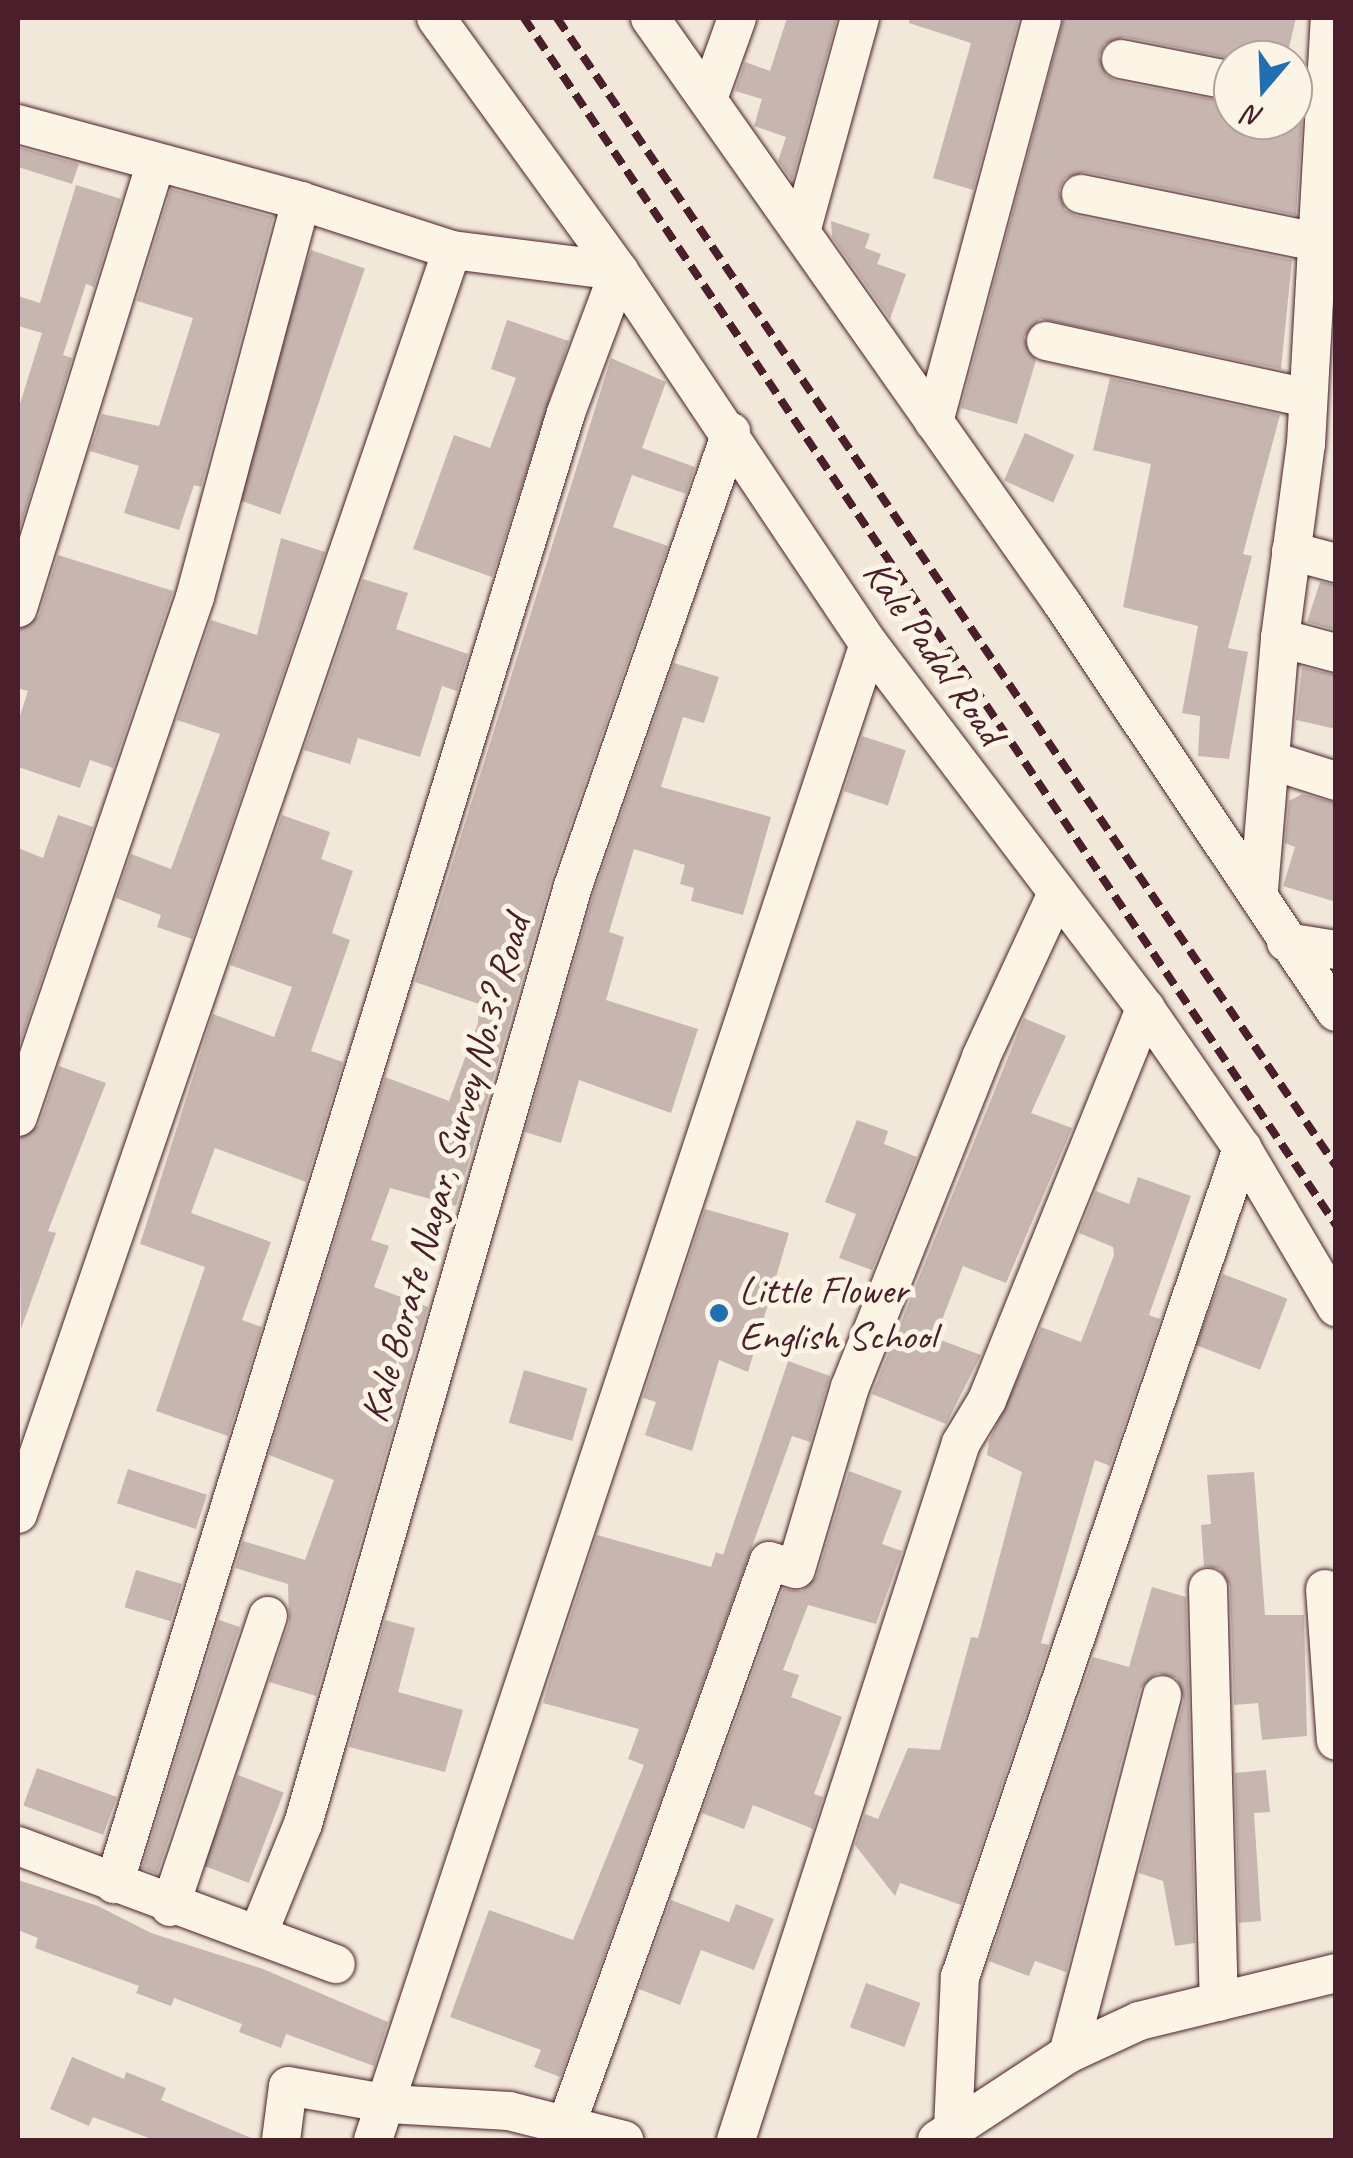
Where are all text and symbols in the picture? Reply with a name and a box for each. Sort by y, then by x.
north arrow [1213,40,1313,140]
text: N [1240,98,1268,136]
street label: Kale Padal Road [853,550,1015,754]
street label: Kale Borate Nagar, Survey No.3? Road [350,911,540,1427]
place label: Little Flower English School [739,1266,934,1360]
marker: Little Flower English School [708,1302,730,1324]

